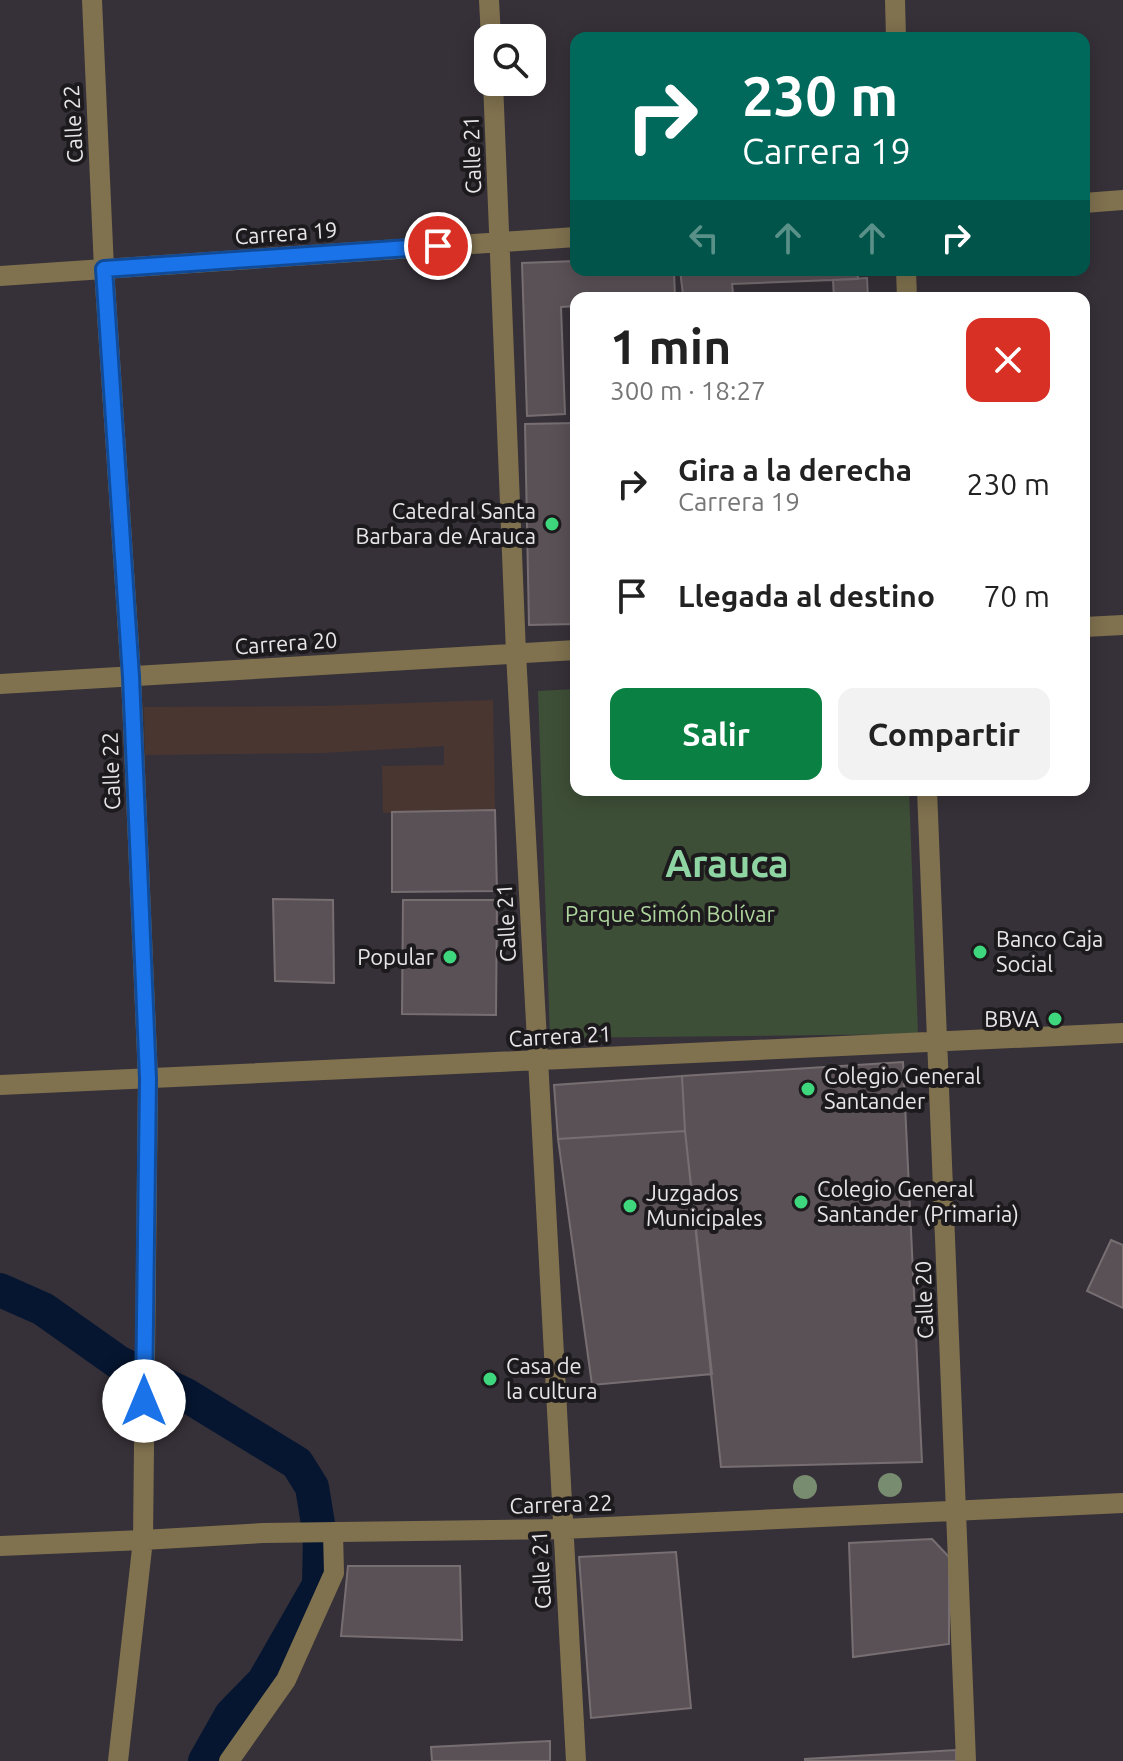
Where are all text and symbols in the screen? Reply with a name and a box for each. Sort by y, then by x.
map controls [474,24,546,96]
button: search [474,24,546,96]
icon: right [610,64,714,168]
text: 230 m [742,64,898,127]
street label: Calle 22 [58,84,87,164]
street label: Calle 21 [458,115,485,195]
text: Carrera 19 [742,130,911,171]
pin [404,212,472,280]
street label: Carrera 19 [234,216,338,249]
icon: left [682,216,726,260]
icon: ahead [766,216,810,260]
icon: ahead [850,216,894,260]
icon: right [934,216,978,260]
icon: arrive [416,224,460,268]
button: close [966,318,1050,402]
text: 1 min [610,319,731,373]
text: 300 m · 18:27 [610,376,766,405]
text: Gira a la derecha [678,453,912,487]
icon: right [610,462,654,506]
text: 230 m [966,467,1050,501]
text: Carrera 19 [678,487,800,516]
place label: Catedral Santa Barbara de Arauca [356,498,536,548]
marker: Catedral Santa Barbara de Arauca [543,515,561,533]
icon: arrive [610,574,654,618]
text: Llegada al destino [678,579,935,613]
text: 70 m [983,579,1050,613]
street label: Carrera 20 [234,626,338,659]
button: Salir [610,688,822,780]
button: Compartir [838,688,1050,780]
street label: Calle 22 [97,731,124,811]
district label: Arauca [665,842,789,884]
street label: Calle 21 [491,883,520,963]
park label: Parque Simón Bolívar [565,901,776,926]
place label: Banco Caja Social [996,926,1103,976]
marker: Banco Caja Social [971,943,989,961]
place label: Popular [357,944,435,969]
marker: Popular [441,948,459,966]
place label: BBVA [984,1006,1040,1031]
marker: BBVA [1046,1010,1064,1028]
street label: Carrera 21 [508,1020,612,1051]
place label: Colegio General Santander [824,1063,981,1113]
marker: Colegio General Santander [799,1080,817,1098]
place label: Colegio General Santander (Primaria) [817,1176,1019,1227]
place label: Juzgados Municipales [646,1180,763,1230]
marker: Colegio General Santander (Primaria) [792,1193,810,1211]
marker: Juzgados Municipales [621,1197,639,1215]
street label: Calle 20 [910,1260,937,1340]
place label: Casa de la cultura [506,1353,598,1403]
position arrow [102,1359,186,1443]
marker: Casa de la cultura [481,1370,499,1388]
street label: Carrera 22 [509,1489,613,1518]
street label: Calle 21 [526,1530,555,1610]

